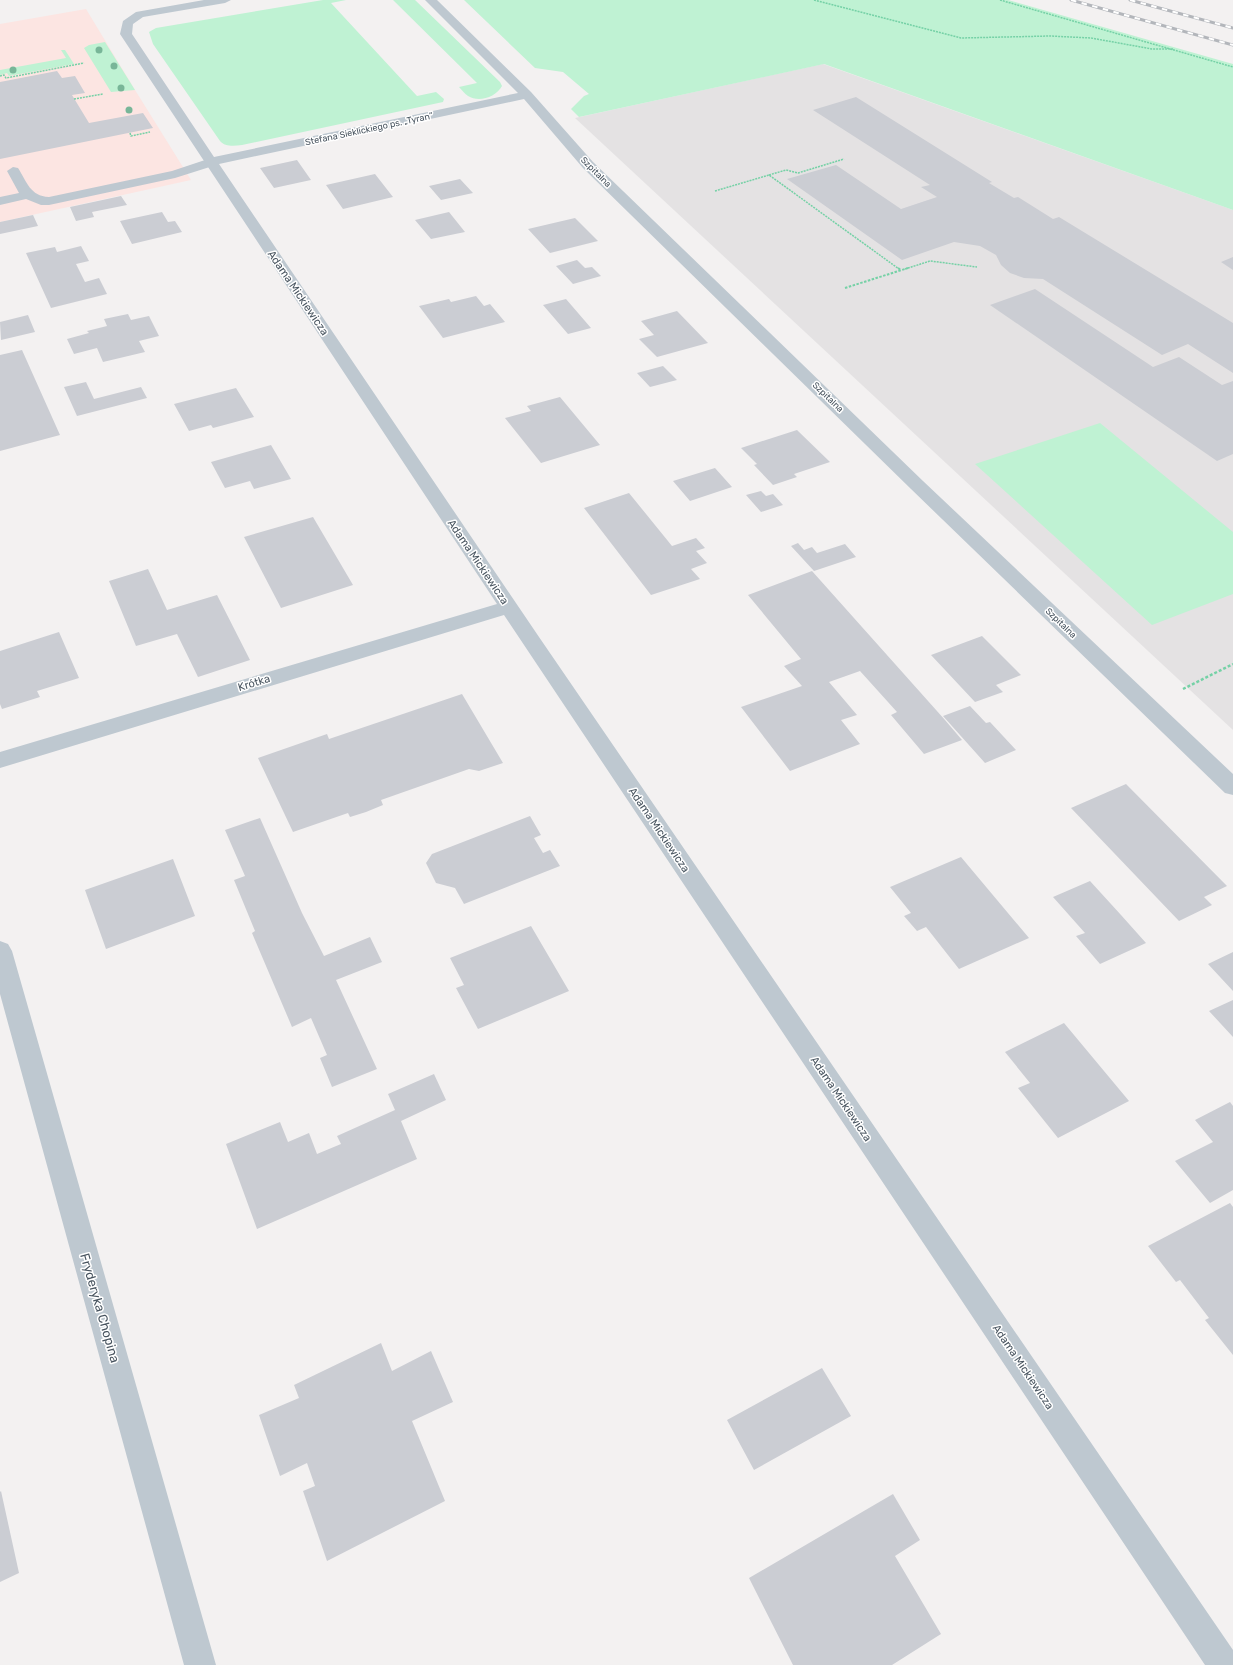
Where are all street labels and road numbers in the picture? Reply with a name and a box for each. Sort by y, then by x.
street label: Stefana Sieklickiego ps. „Tyran” [304,110,434,147]
street label: Szpitalna [579,155,613,189]
street label: Adama Mickiewicza [265,248,331,338]
street label: Szpitalna [811,380,845,414]
street label: Adama Mickiewicza [445,517,511,607]
street label: Szpitalna [1044,606,1078,640]
street label: Krótka [236,672,272,694]
street label: Adama Mickiewicza [626,785,692,875]
street label: Adama Mickiewicza [808,1054,874,1144]
street label: Fryderyka Chopina [77,1251,123,1365]
street label: Adama Mickiewicza [990,1322,1056,1412]

